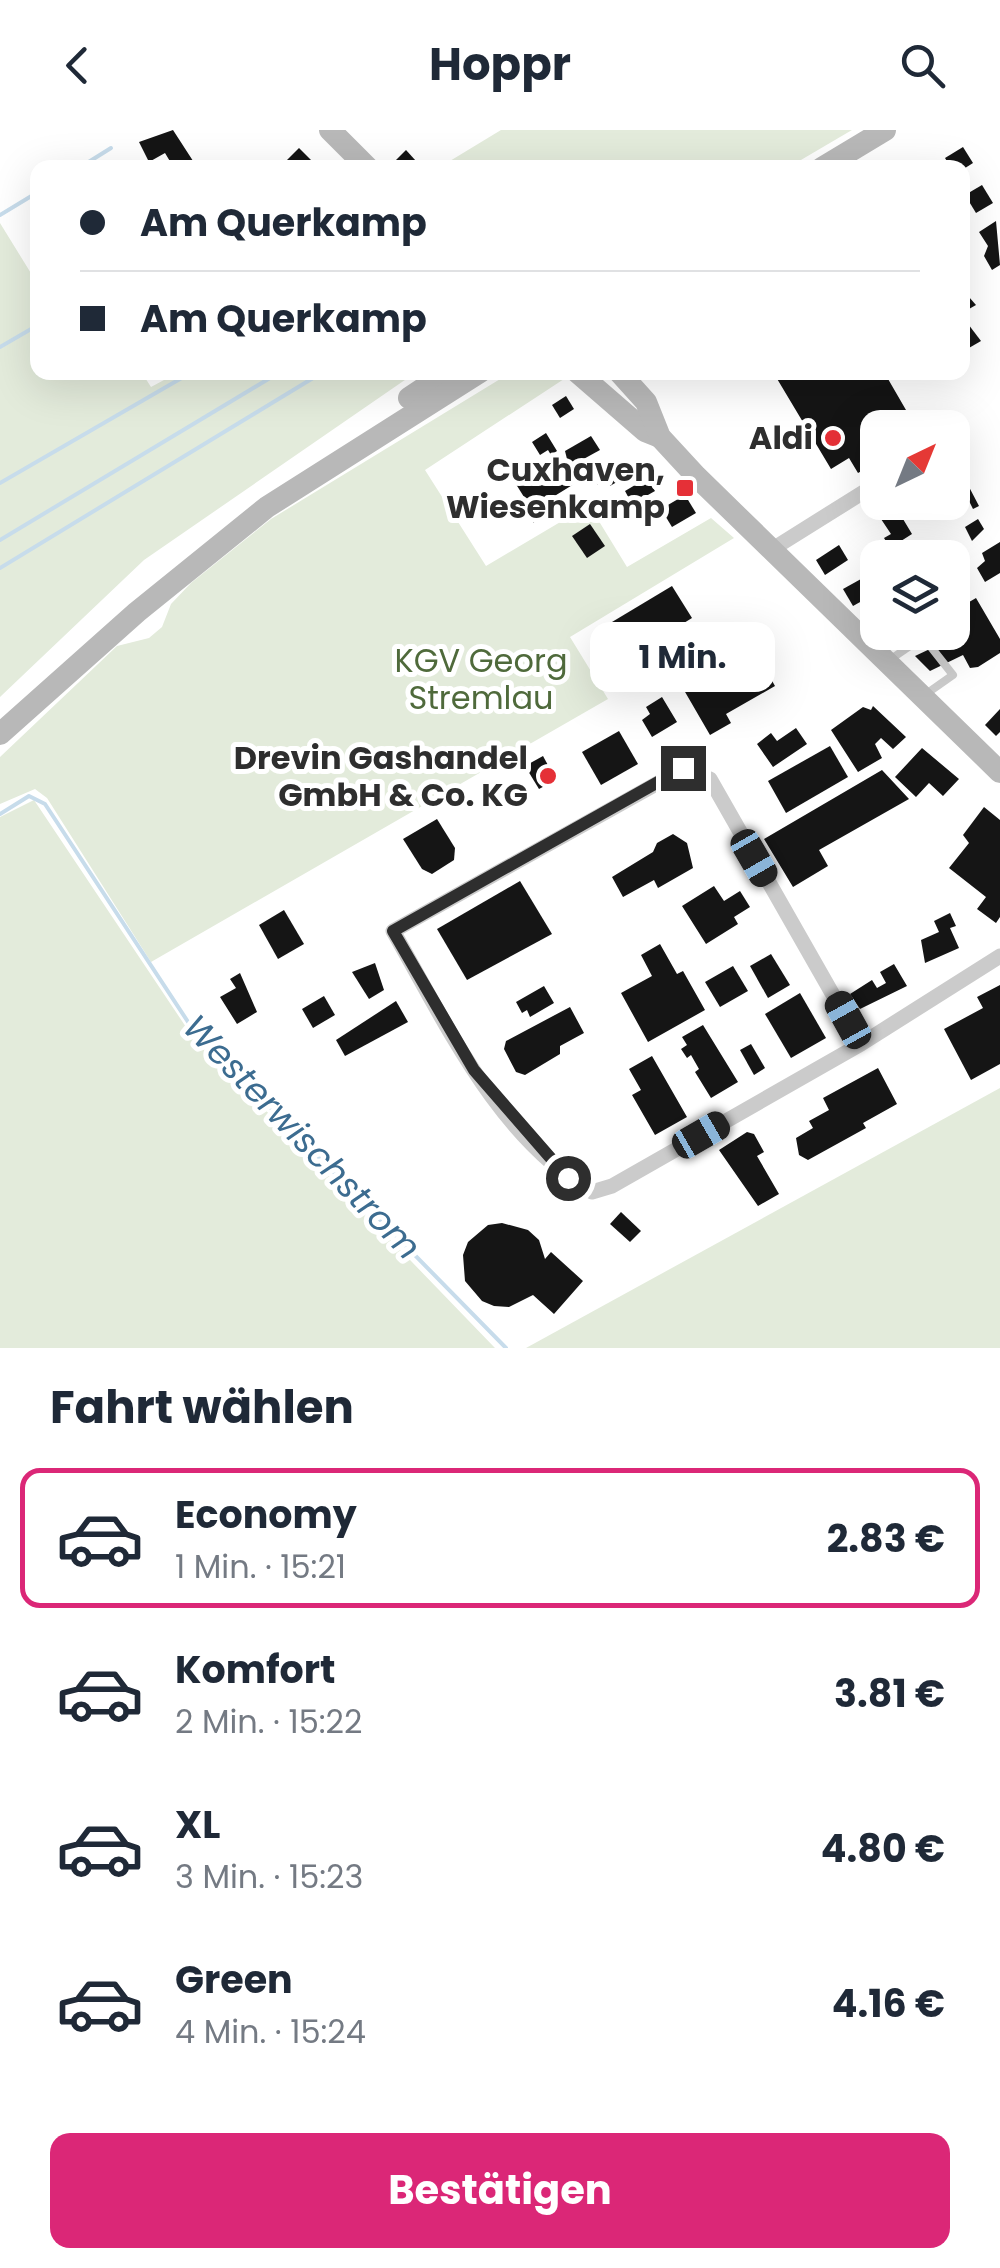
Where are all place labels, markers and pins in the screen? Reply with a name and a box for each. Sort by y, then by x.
place label: Aldi [749,415,813,460]
marker: Aldi [822,427,844,449]
place label: Cuxhaven, Wiesenkamp [446,447,665,529]
marker: Cuxhaven, Wiesenkamp [674,477,696,499]
place label: Drevin Gashandel GmbH & Co. KG [234,735,528,817]
marker: Drevin Gashandel GmbH & Co. KG [537,765,559,787]

